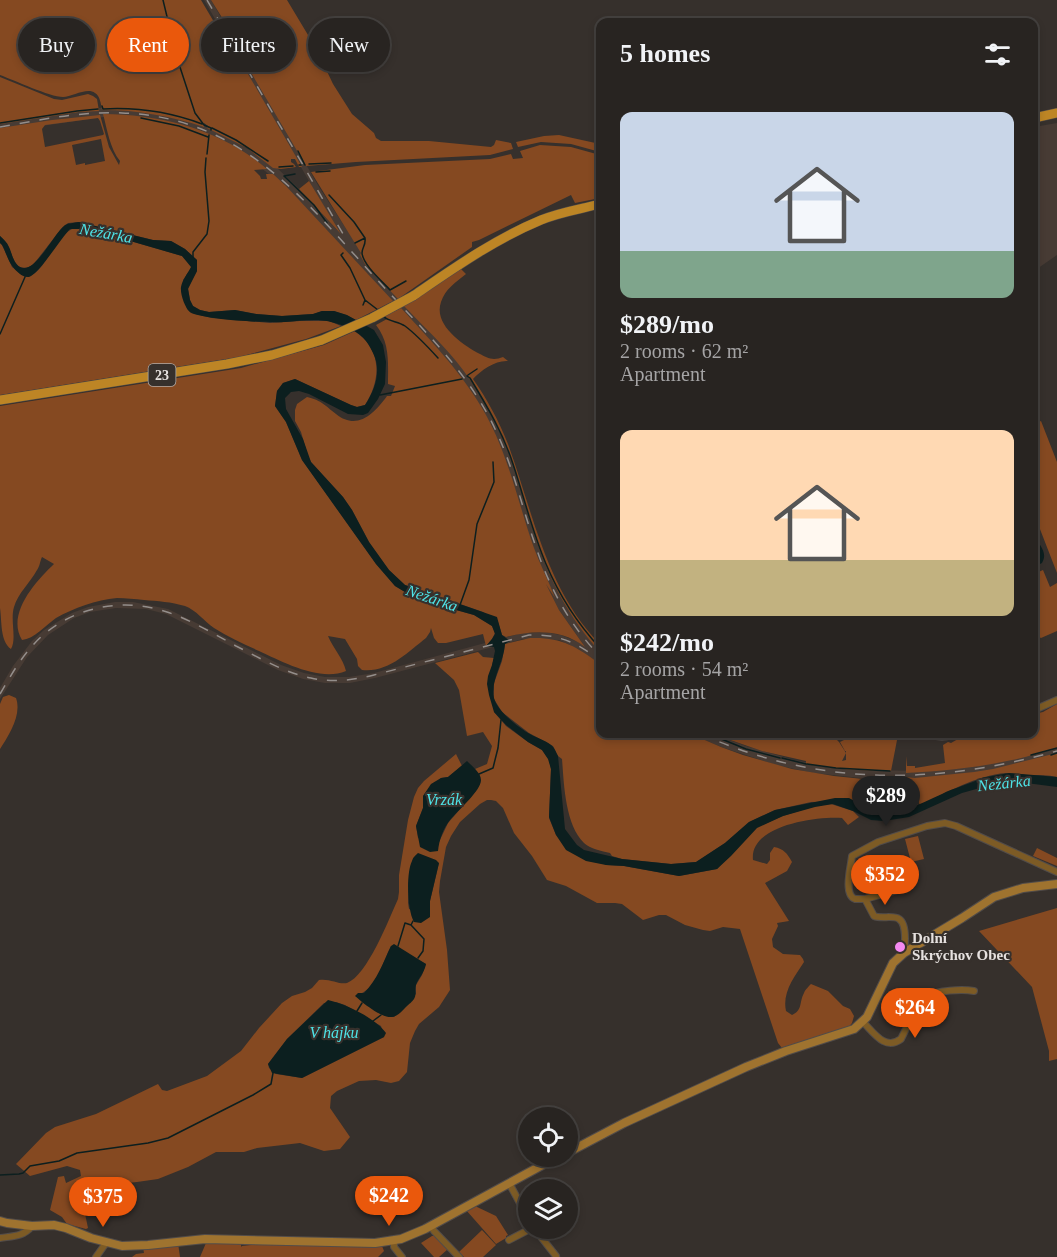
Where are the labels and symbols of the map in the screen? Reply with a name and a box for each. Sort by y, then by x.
water label: Nežárka [77,220,134,246]
road number: 23 [148,364,176,386]
water label: Nežárka [403,581,460,615]
water label: Nežárka [976,772,1031,794]
pin: $289 [850,776,922,827]
water label: Vrzák [426,791,463,808]
pin: $352 [849,855,921,906]
place label: Dolní Skrýchov Obec [912,930,1010,963]
marker: Dolní Skrýchov Obec [893,940,907,954]
pin: $264 [879,988,951,1039]
water label: V hájku [309,1024,359,1042]
pin: $242 [353,1176,425,1227]
pin: $375 [67,1177,139,1228]

